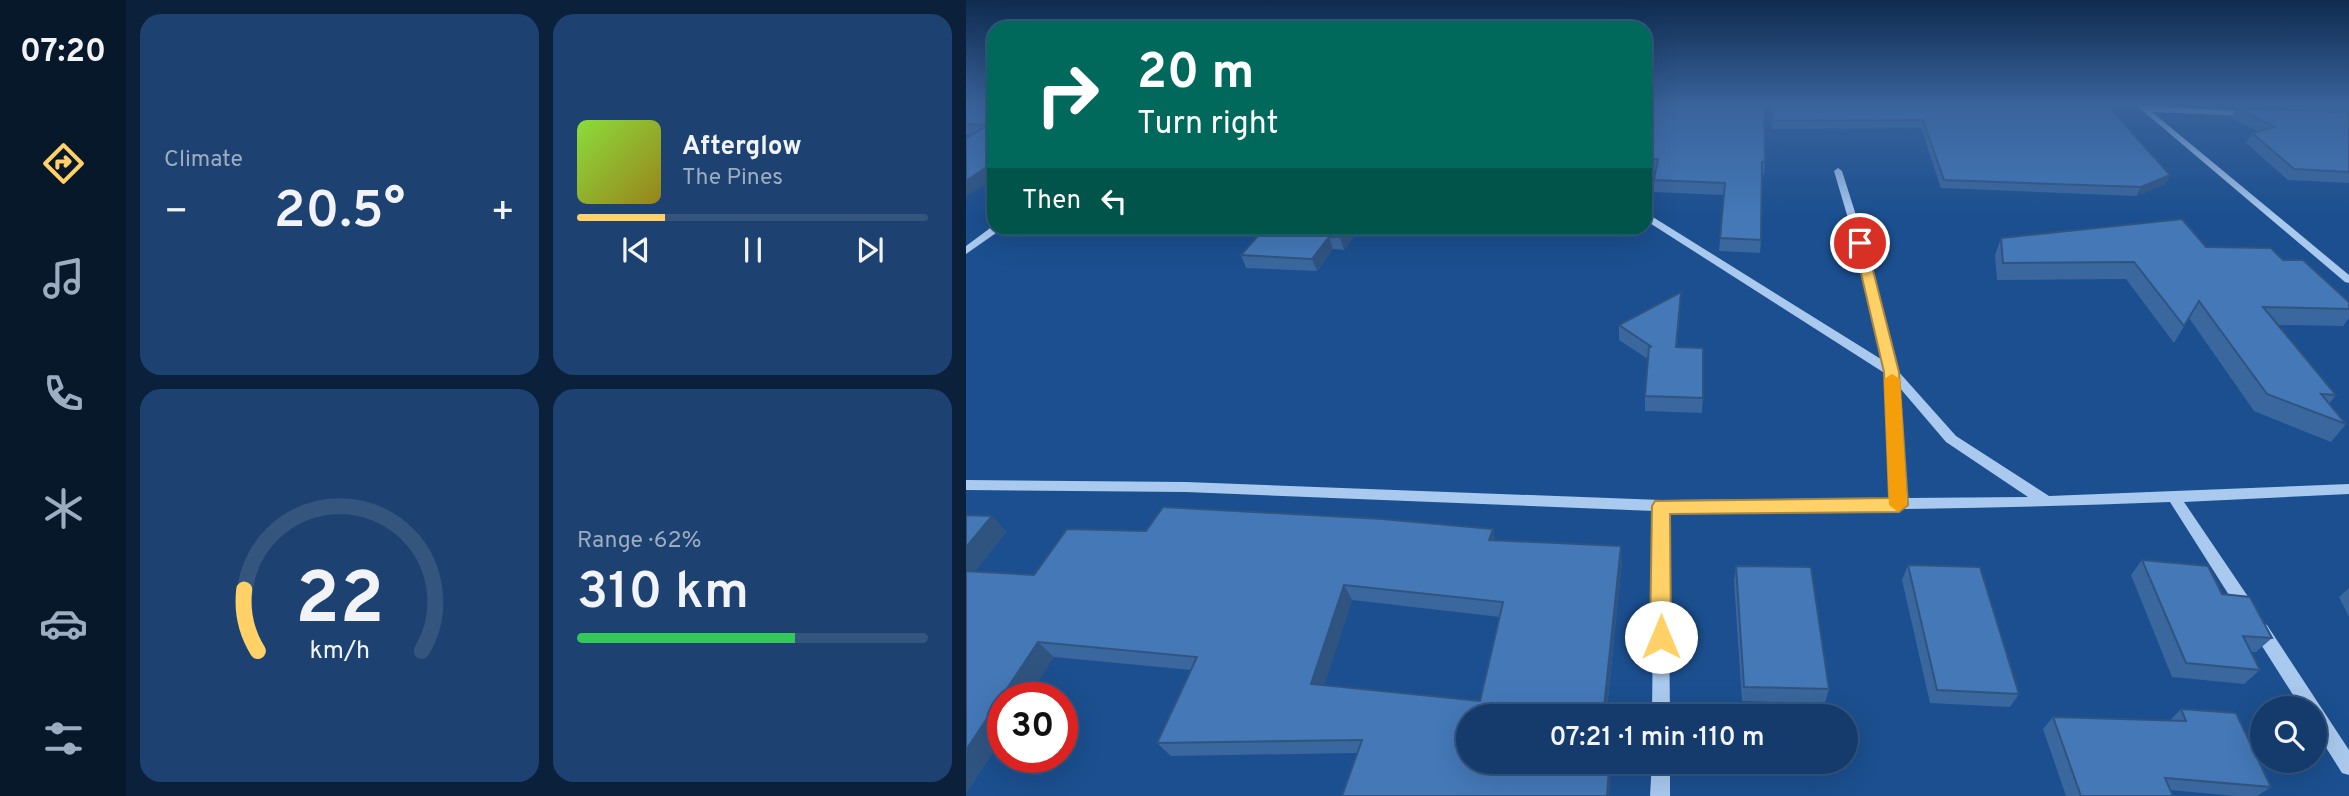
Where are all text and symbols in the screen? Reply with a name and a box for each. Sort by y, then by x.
text: 07:20 [20,33,106,73]
text: 20 m [1137,44,1254,106]
icon: right [1022,49,1113,140]
text: Turn right [1137,105,1279,145]
text: Afterglow [682,131,802,164]
icon: directions [39,139,88,188]
text: Climate [164,146,243,175]
text: The Pines [682,164,783,193]
text: 20.5° [274,180,405,246]
icon: left [1095,182,1133,220]
text: Then [1022,185,1081,218]
text: − [164,189,189,238]
text: + [490,189,515,238]
pin [1830,213,1890,273]
icon: arrive [1841,224,1879,262]
icon: previous [617,231,655,269]
icon: pause [734,231,772,269]
icon: next [851,231,889,269]
icon: music [39,254,88,303]
icon: phone [39,369,88,418]
icon: climate [39,484,88,533]
text: Range · 62% [577,527,702,556]
text: 22 [295,558,384,650]
text: 310 km [577,561,749,627]
icon: car [39,599,88,648]
position arrow [1624,600,1698,674]
text: km/h [309,636,370,668]
speed limit sign: 30 [987,682,1078,773]
map controls [2250,696,2327,773]
button: search [2250,696,2327,773]
icon: filters [39,714,88,763]
text: 07:21 · 1 min · 110 m [1549,722,1765,755]

